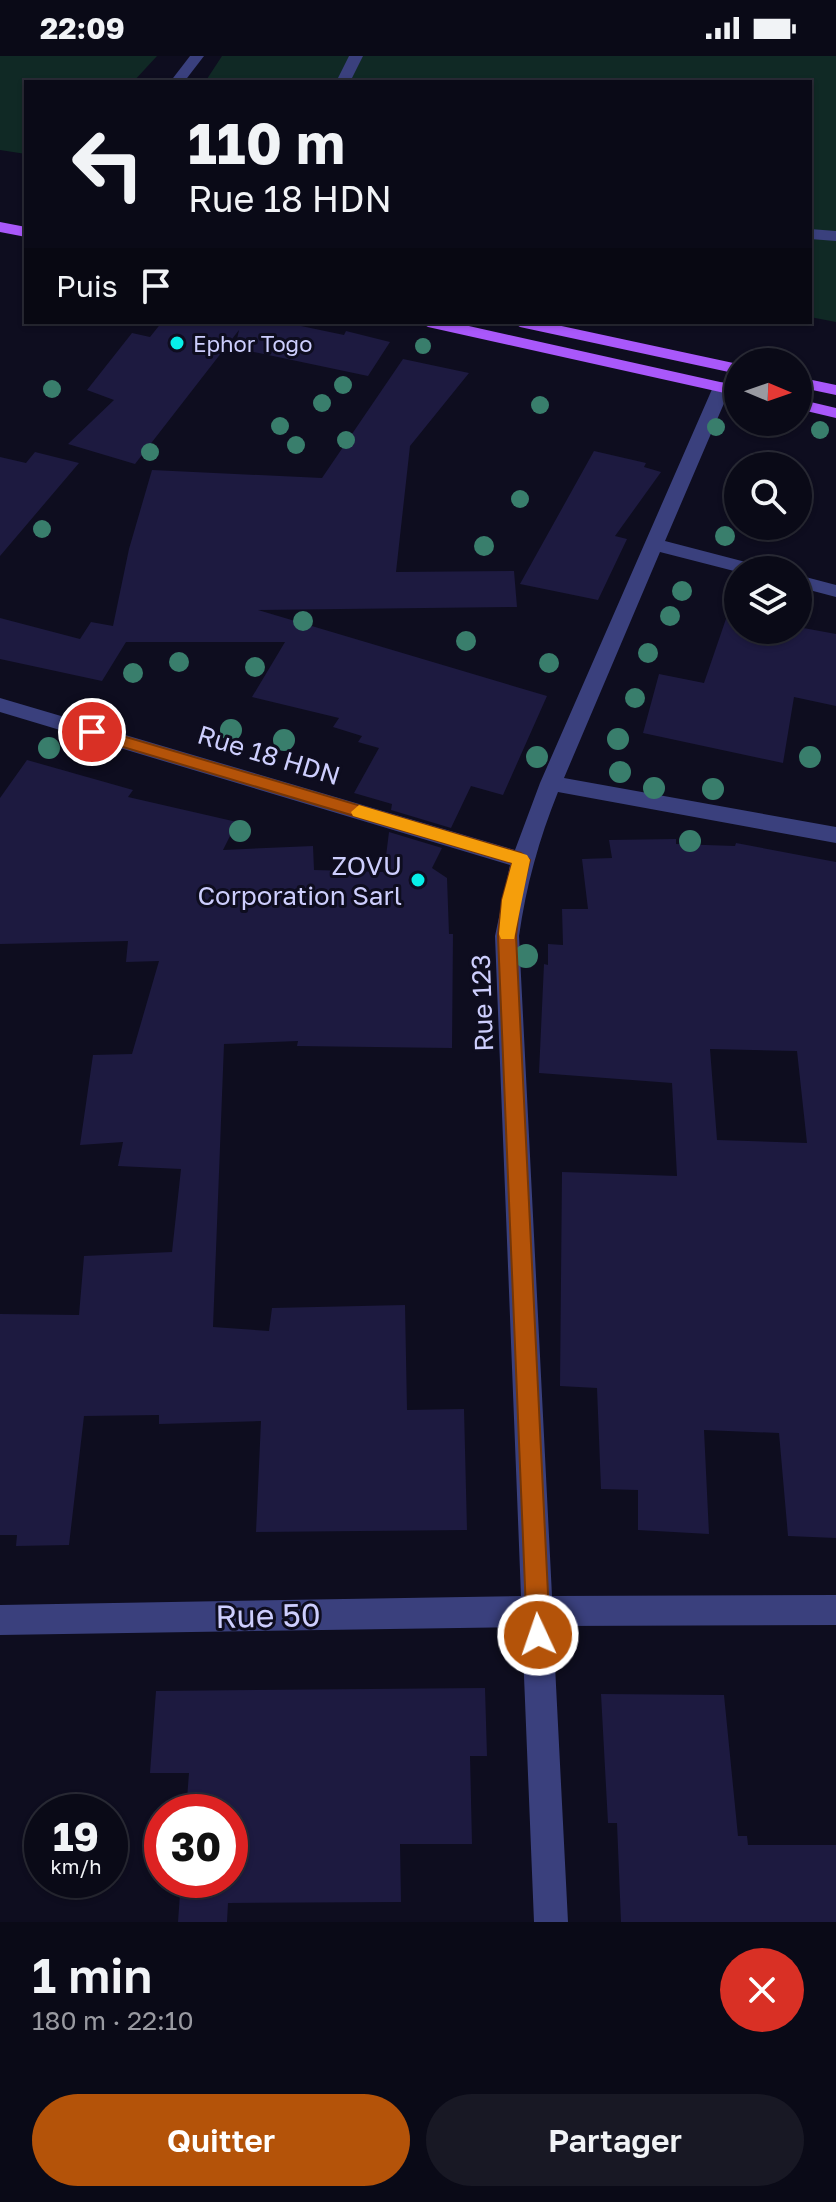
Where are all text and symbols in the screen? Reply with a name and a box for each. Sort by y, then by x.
text: 22:09 [40,10,125,46]
text: 110 m [188,109,345,176]
icon: left [56,112,160,216]
text: Rue 18 HDN [188,177,392,220]
icon: arrive [134,264,178,308]
text: Puis [56,268,118,304]
place label: Ephor Togo [193,330,312,357]
marker: Ephor Togo [168,334,186,352]
north arrow [724,348,812,436]
map controls [724,348,812,644]
button: search [724,452,812,540]
button: layers [724,556,812,644]
pin [58,698,126,766]
icon: arrive [70,710,114,754]
street label: Rue 18 HDN [194,719,344,791]
place label: ZOVU Corporation Sarl [197,850,402,911]
marker: ZOVU Corporation Sarl [409,871,427,889]
street label: Rue 123 [465,954,499,1052]
position arrow [496,1593,580,1677]
street label: Rue 50 [215,1595,321,1635]
speed limit sign: 30 [144,1794,248,1898]
text: 19 [53,1812,99,1860]
text: km/h [51,1854,101,1878]
text: 1 min [32,1946,152,2004]
button: close [720,1948,804,2032]
text: 180 m · 22:10 [32,2005,194,2036]
button: Quitter [32,2094,410,2186]
button: Partager [426,2094,804,2186]

